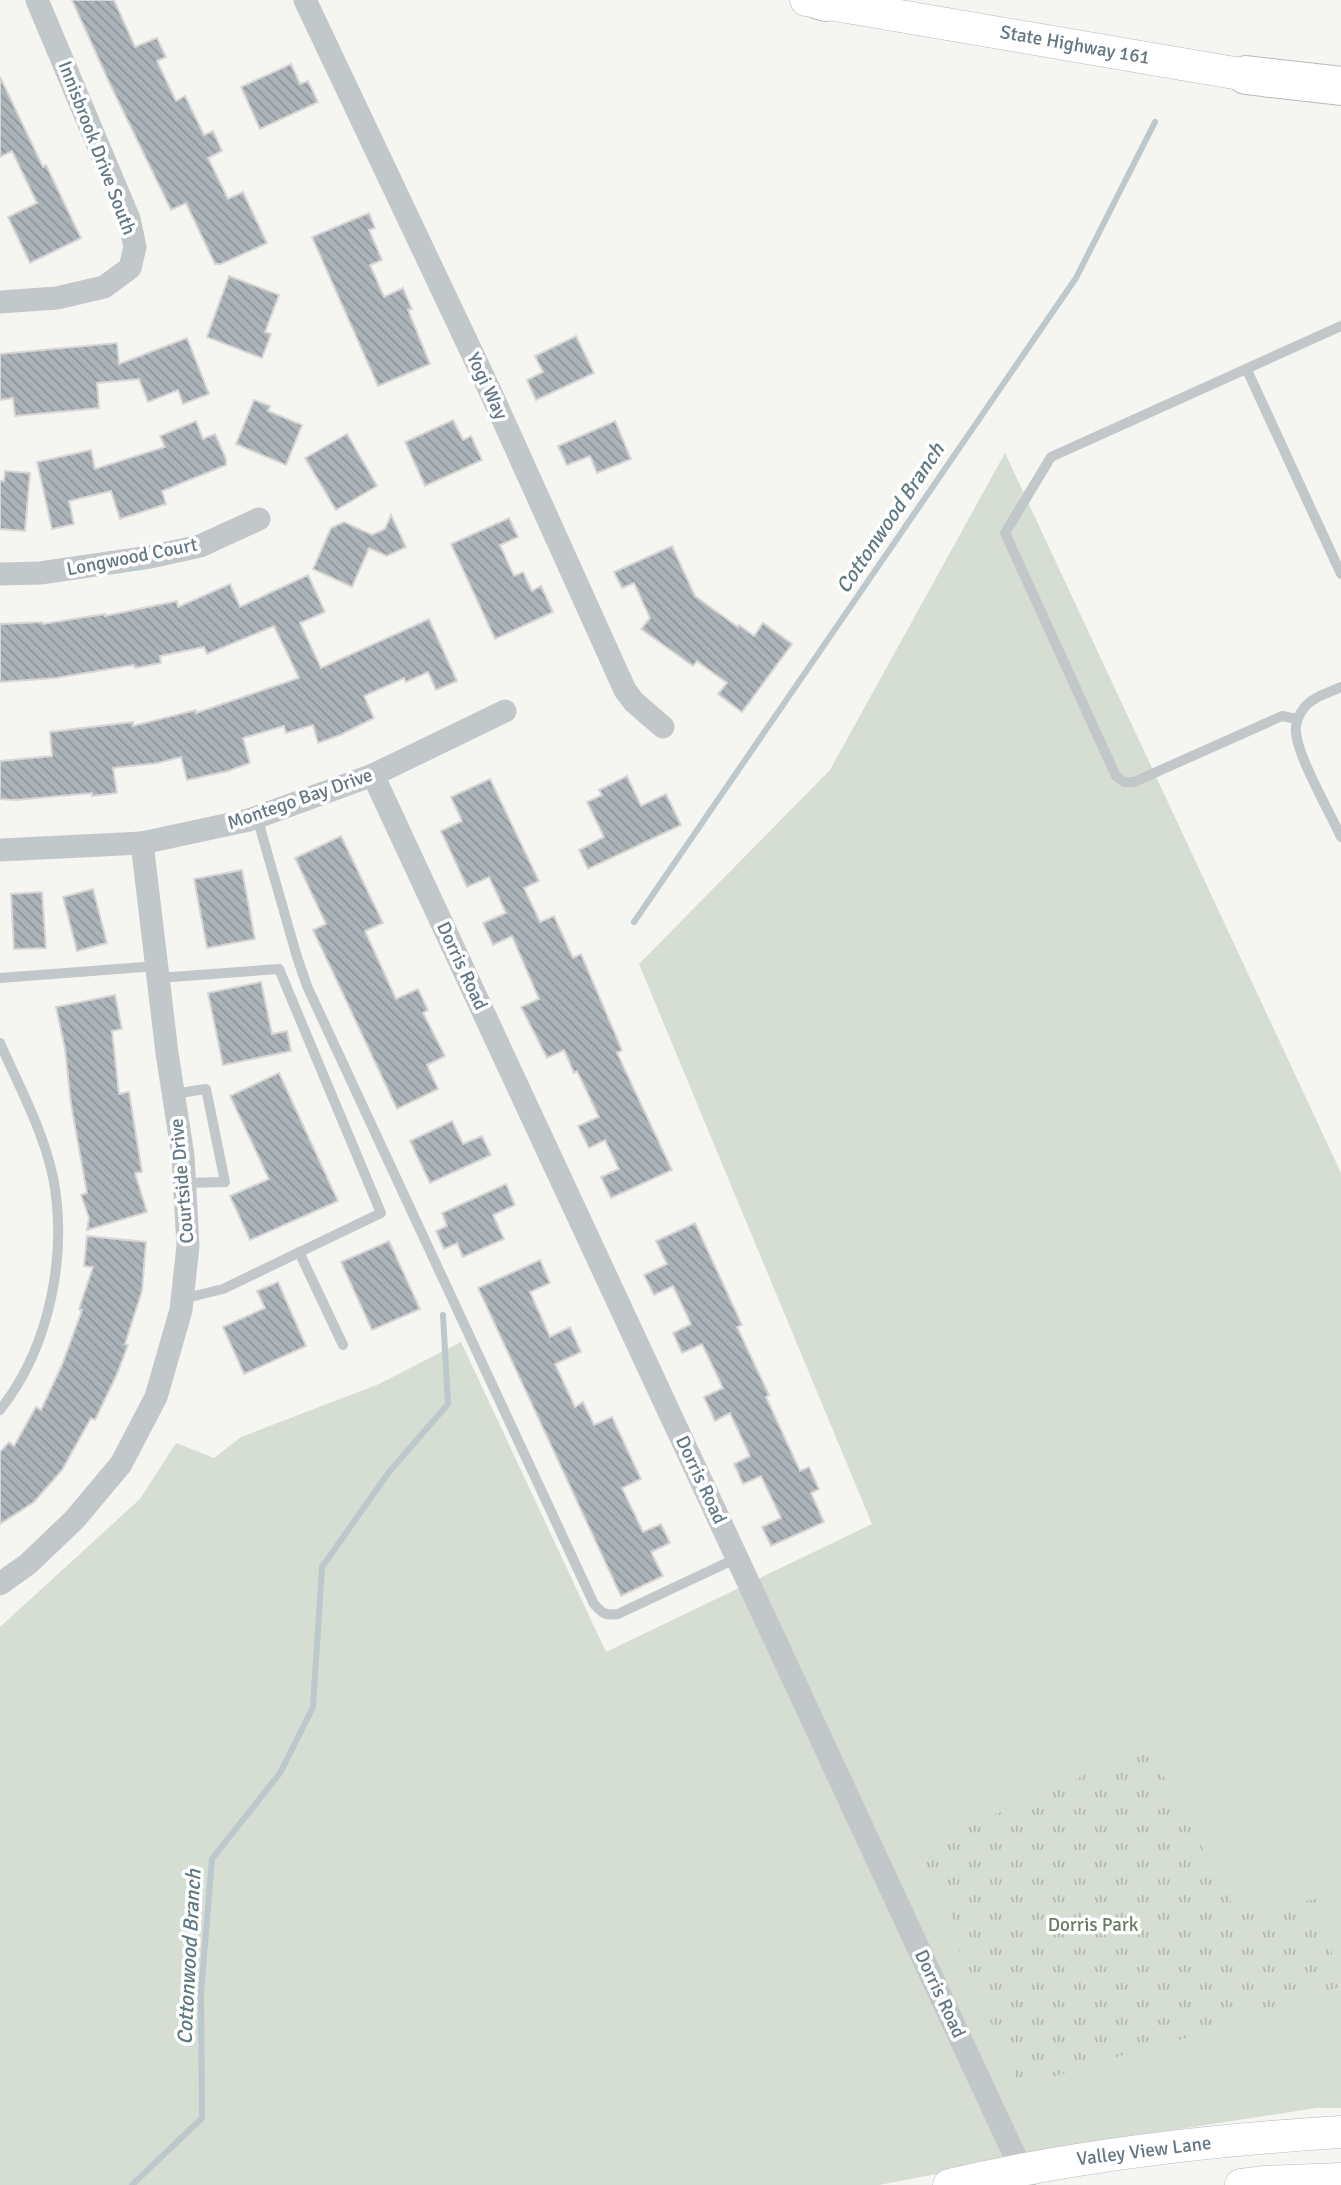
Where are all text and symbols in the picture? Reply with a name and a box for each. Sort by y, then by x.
street label: State Highway 161 [998,20,1152,70]
street label: Innisbrook Drive South [53,58,141,238]
street label: Yogi Way [461,349,513,424]
water label: Cottonwood Branch [830,437,950,598]
street label: Longwood Court [65,532,200,581]
street label: Montego Bay Drive [224,763,376,835]
street label: Dorris Road [431,918,493,1014]
street label: Courtside Drive [165,1117,199,1245]
street label: Dorris Road [670,1432,732,1528]
water label: Cottonwood Branch [171,1868,207,2045]
park label: Dorris Park [1048,1913,1139,1937]
street label: Dorris Road [909,1946,971,2042]
street label: Valley View Lane [1075,2131,1213,2171]

